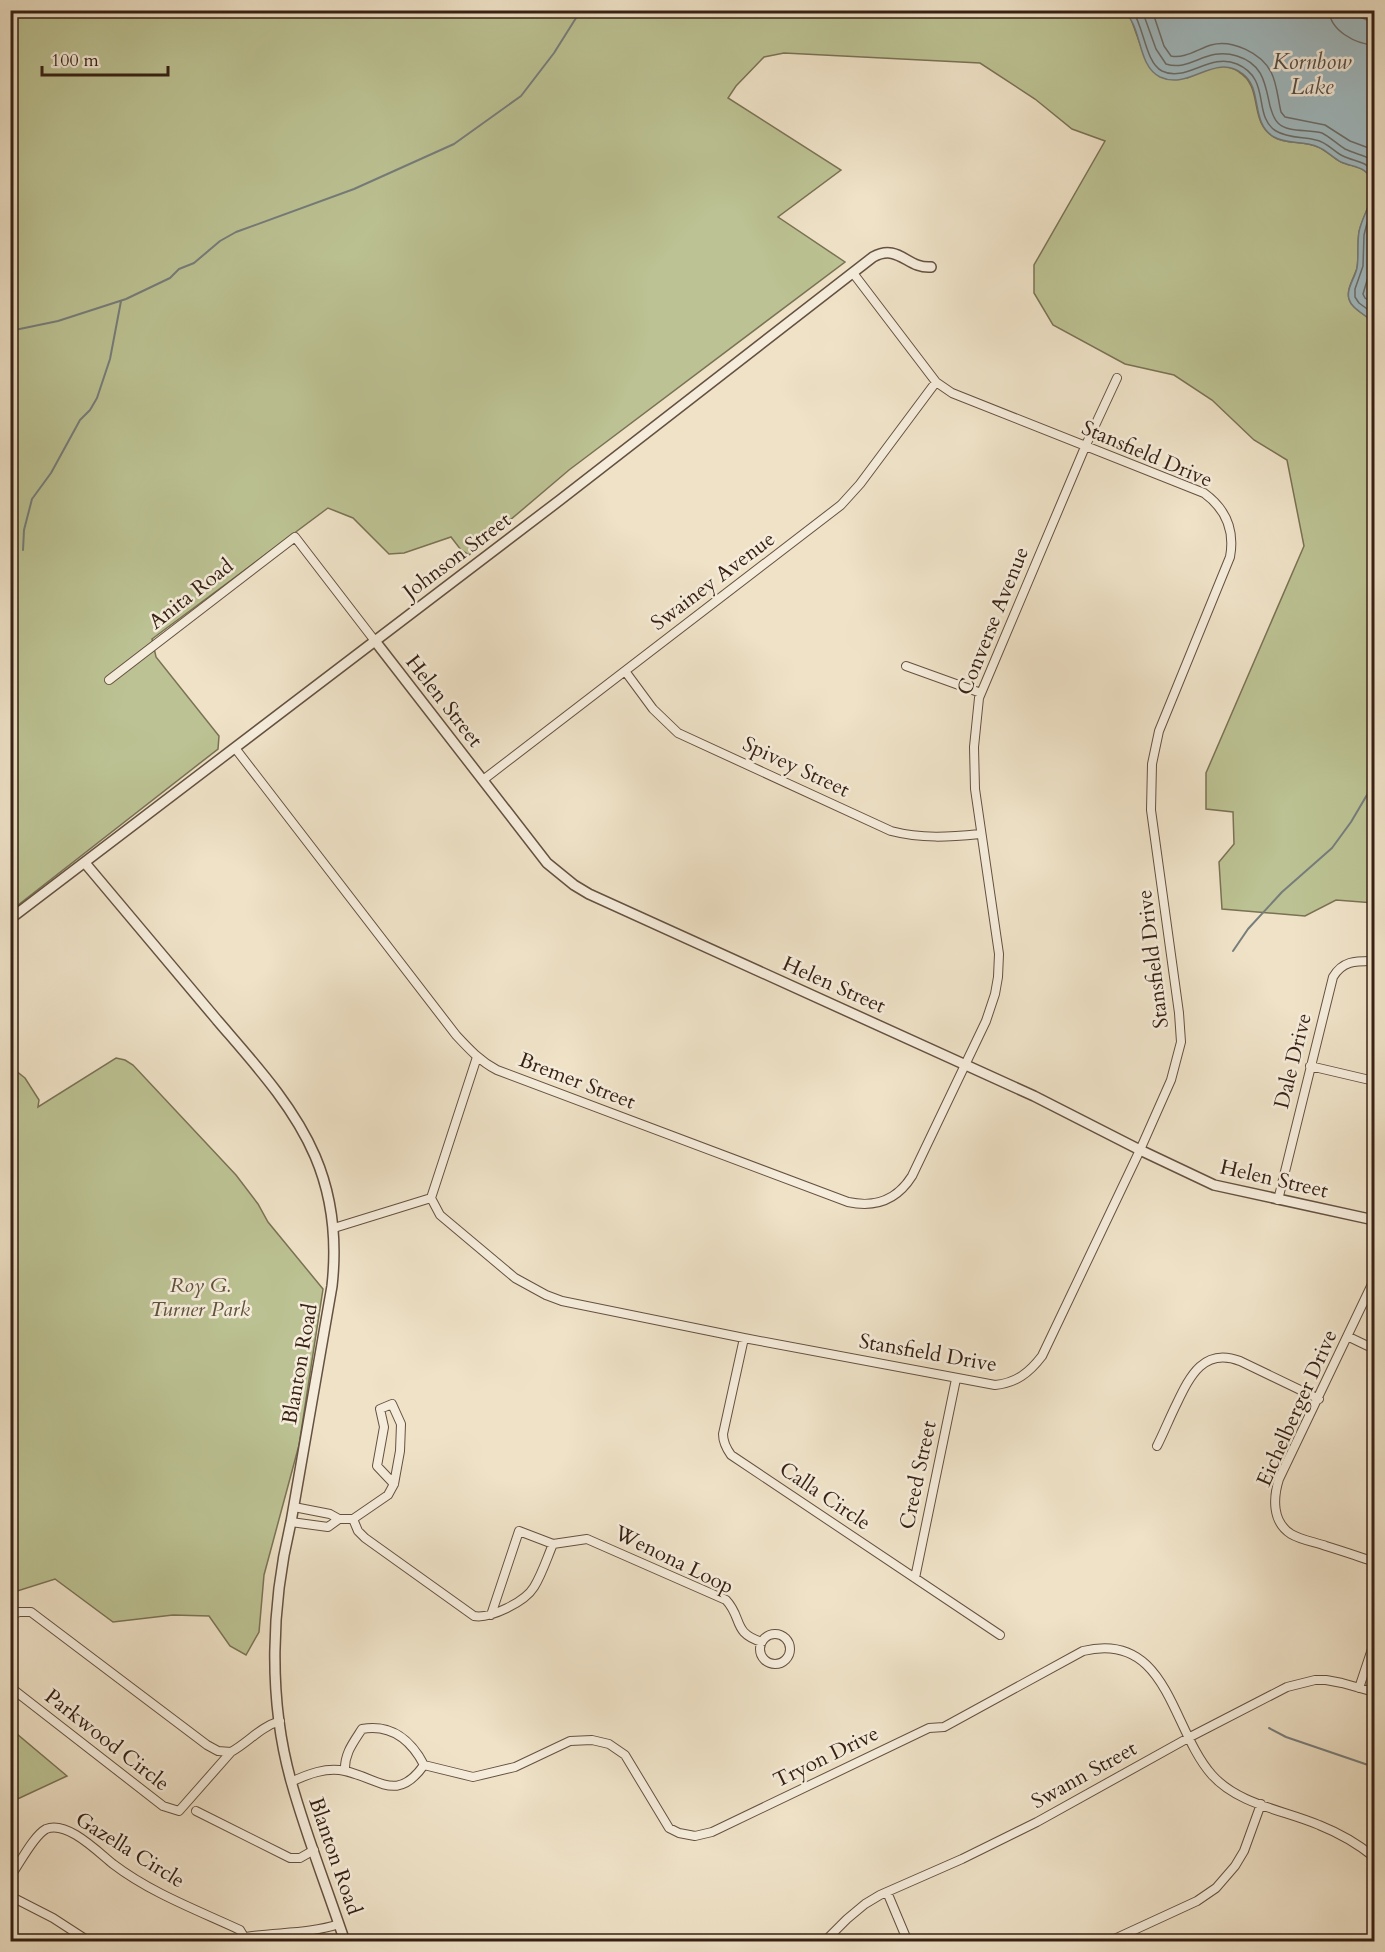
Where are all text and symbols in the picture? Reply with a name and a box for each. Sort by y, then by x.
scale bar [42,39,168,77]
water label: Kornbow Lake [1273,47,1352,102]
text: 100 m [51,48,99,73]
street label: Stansfield Drive [1077,413,1217,495]
street label: Johnson Street [395,506,517,608]
street label: Swainey Avenue [645,525,781,637]
street label: Converse Avenue [950,543,1036,699]
street label: Anita Road [143,552,239,636]
street label: Helen Street [399,649,490,754]
street label: Spivey Street [738,730,855,805]
street label: Stansfield Drive [1130,888,1176,1030]
street label: Helen Street [778,949,891,1021]
street label: Dale Drive [1267,1010,1319,1112]
street label: Bremer Street [515,1045,640,1117]
street label: Helen Street [1217,1152,1331,1206]
park label: Roy G. Turner Park [150,1271,251,1324]
street label: Blanton Road [275,1301,325,1427]
street label: Eichelberger Drive [1249,1325,1345,1491]
street label: Stansfield Drive [857,1327,999,1379]
street label: Creed Street [892,1418,944,1532]
street label: Calla Circle [774,1455,876,1537]
street label: Wenona Loop [609,1518,738,1601]
street label: Parkwood Circle [39,1682,175,1798]
street label: Tryon Drive [768,1719,884,1795]
street label: Swann Street [1026,1734,1142,1816]
street label: Blanton Road [301,1793,369,1919]
street label: Gazella Circle [70,1805,190,1895]

